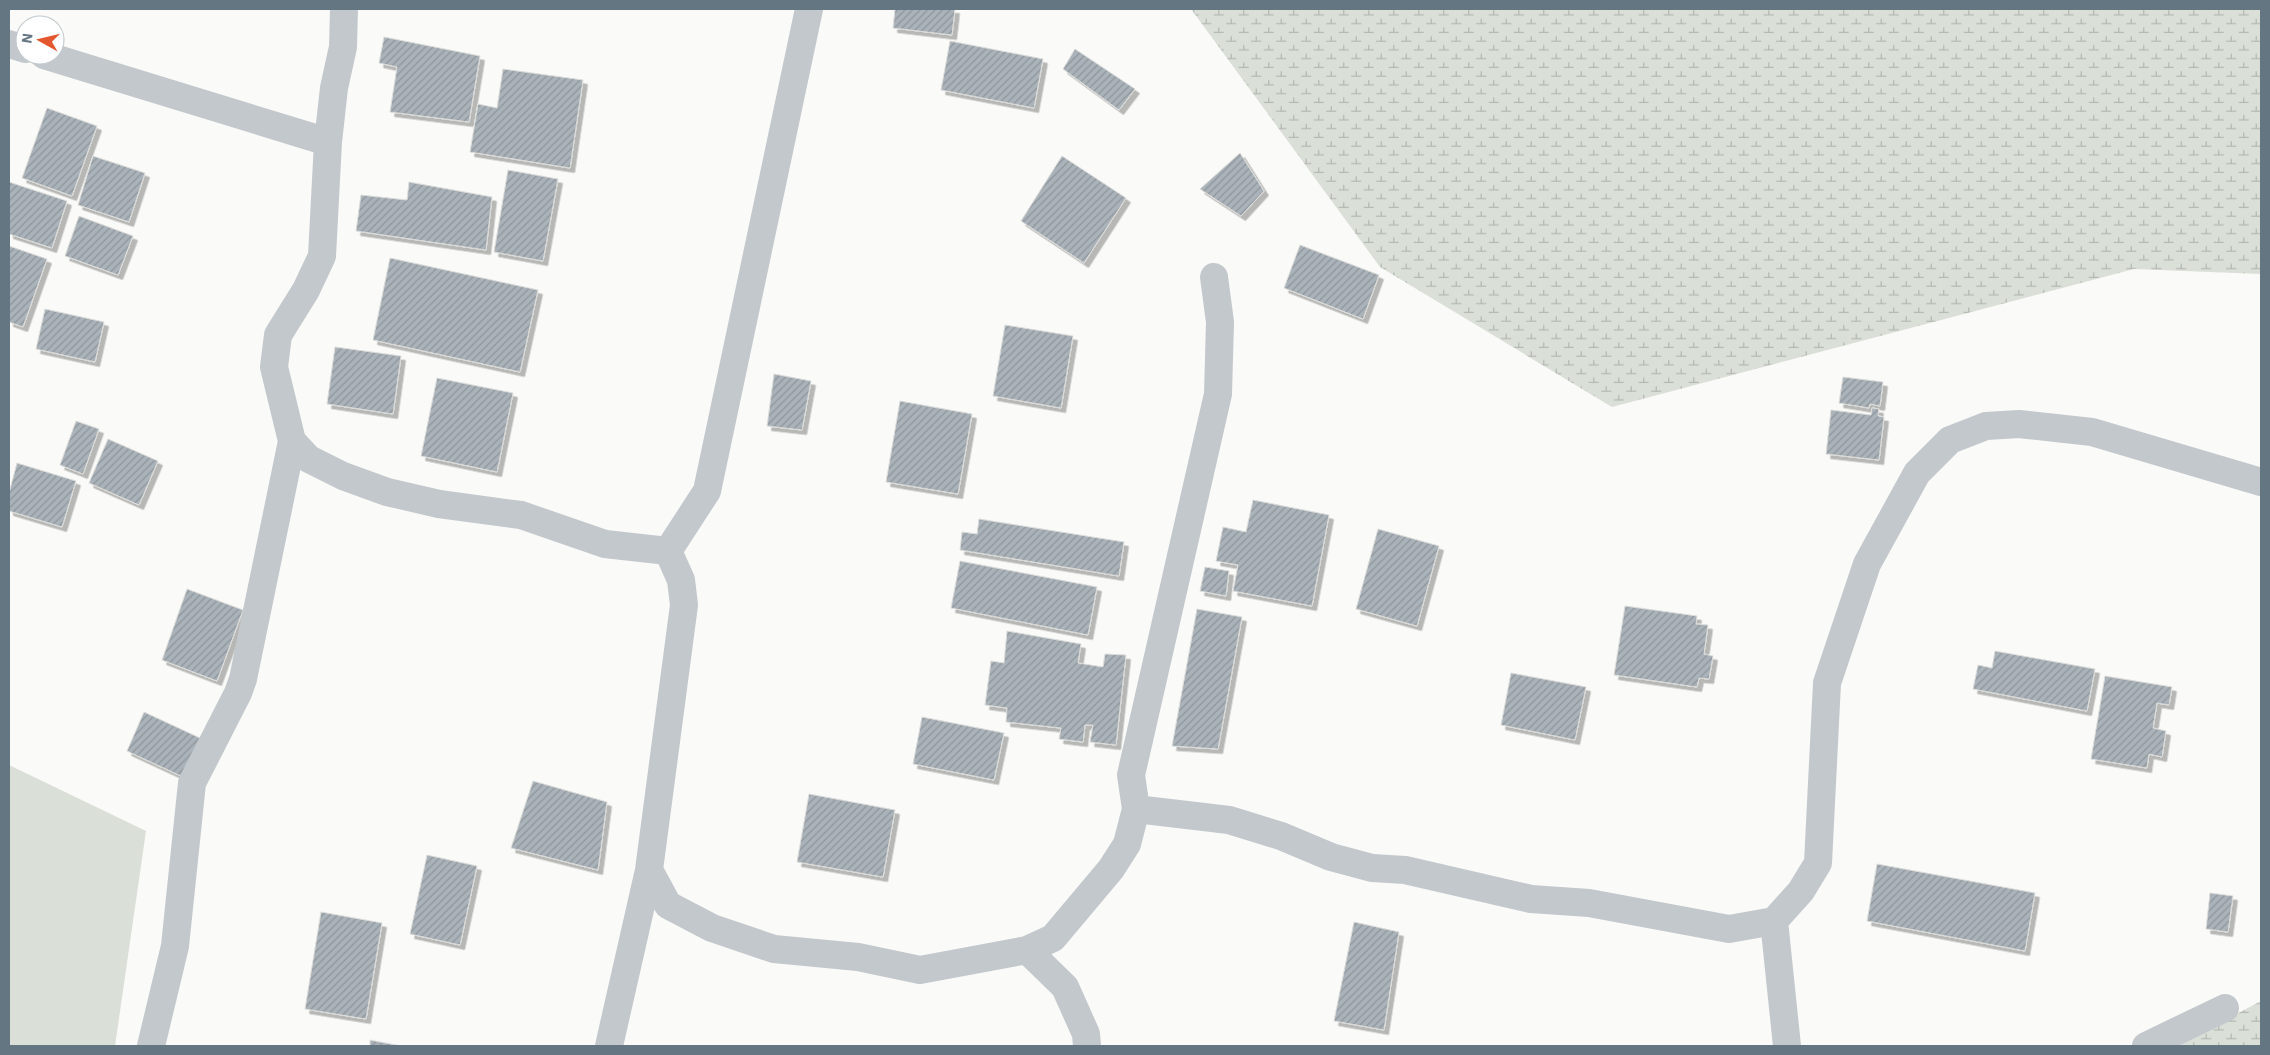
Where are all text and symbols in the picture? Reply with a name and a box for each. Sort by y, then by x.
north arrow [15,15,65,65]
text: N [18,32,37,44]

